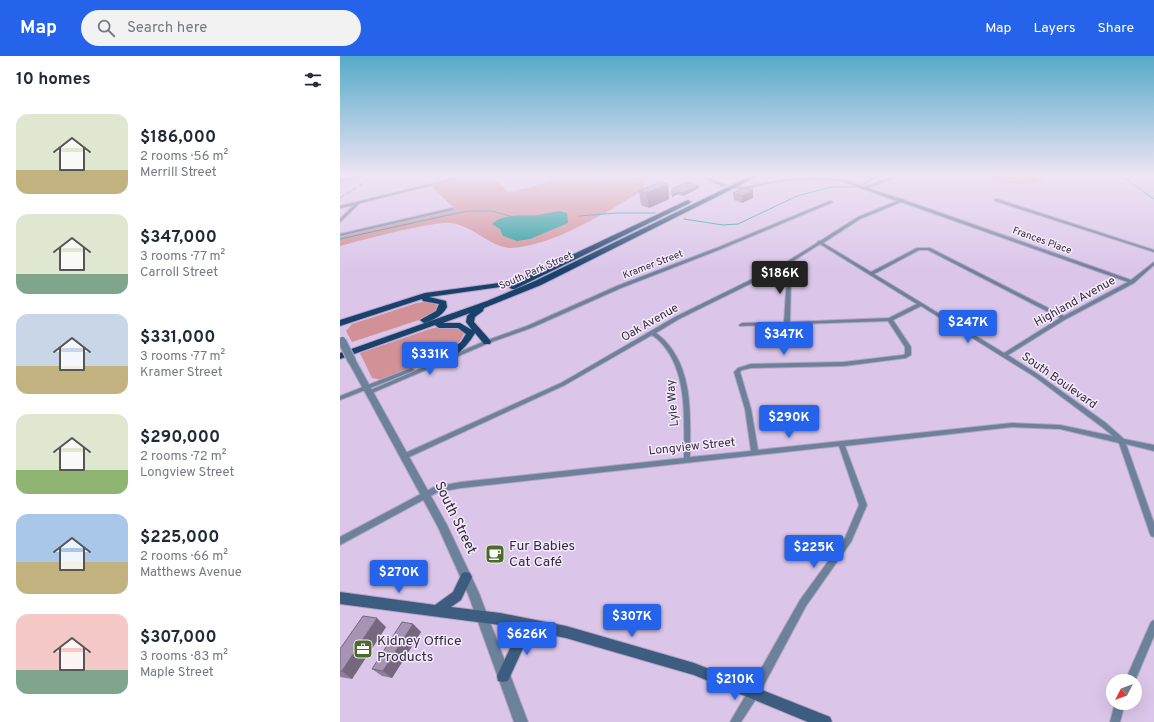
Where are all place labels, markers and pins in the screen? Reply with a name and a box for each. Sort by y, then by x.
pin: $186K [752,261,808,295]
pin: $247K [940,310,996,344]
pin: $347K [756,322,812,356]
pin: $331K [402,342,458,376]
pin: $290K [761,405,817,439]
pin: $225K [786,535,842,569]
place label: Fur Babies Cat Café [509,538,575,571]
cafe icon: Fur Babies Cat Café [484,543,506,565]
pin: $270K [371,560,427,594]
pin: $307K [604,604,660,638]
pin: $626K [499,622,555,656]
place label: Kidney Office Products [377,633,462,666]
office icon: Kidney Office Products [352,638,374,660]
pin: $210K [707,667,763,701]

